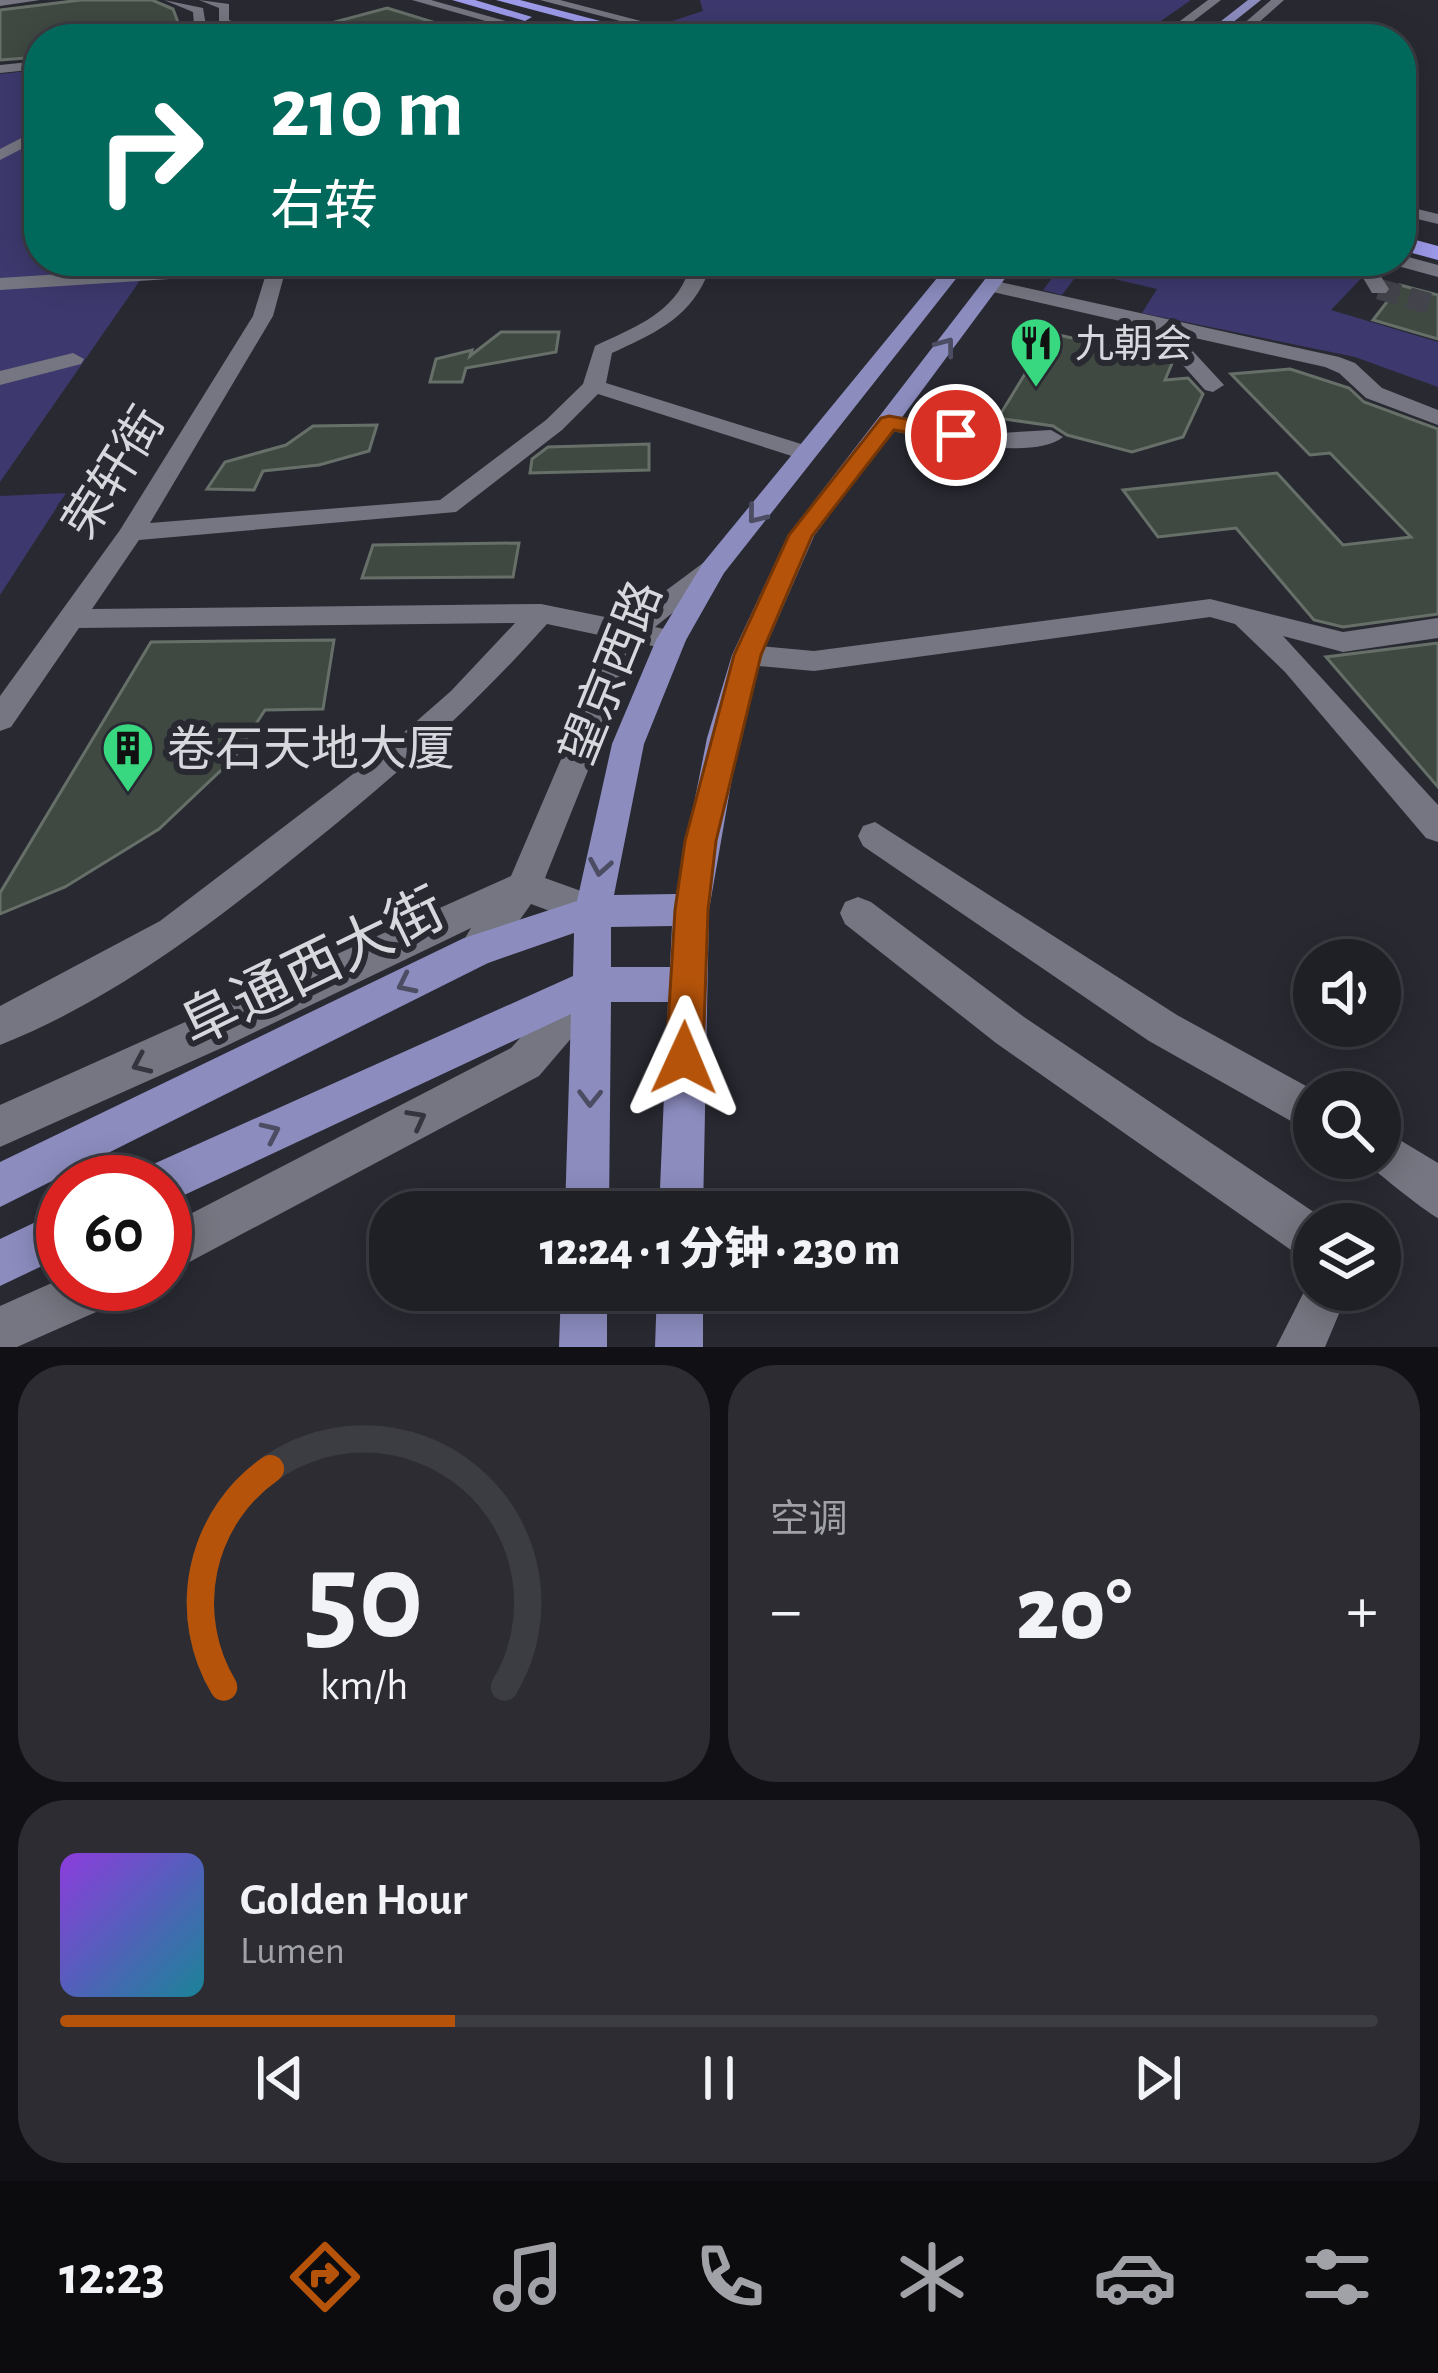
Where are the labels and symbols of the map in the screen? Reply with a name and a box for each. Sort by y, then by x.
restaurant icon: 九朝会 [1008,315,1064,389]
place label: 九朝会 [1075,324,1192,365]
one-way arrow [931,338,953,359]
pin [905,384,1007,486]
street label: 荣轩街 [54,398,174,547]
one-way arrow [749,502,770,524]
street label: 望京西路 [552,574,671,771]
building icon: 卷石天地大厦 [100,720,156,794]
place label: 卷石天地大厦 [167,724,455,775]
one-way arrow [589,857,614,877]
street label: 阜通西大街 [171,877,454,1056]
one-way arrow [397,970,418,994]
position arrow [621,995,747,1121]
one-way arrow [132,1050,154,1074]
one-way arrow [577,1089,603,1108]
one-way arrow [405,1111,427,1134]
one-way arrow [259,1123,280,1146]
speed limit sign: 60 [36,1155,192,1311]

